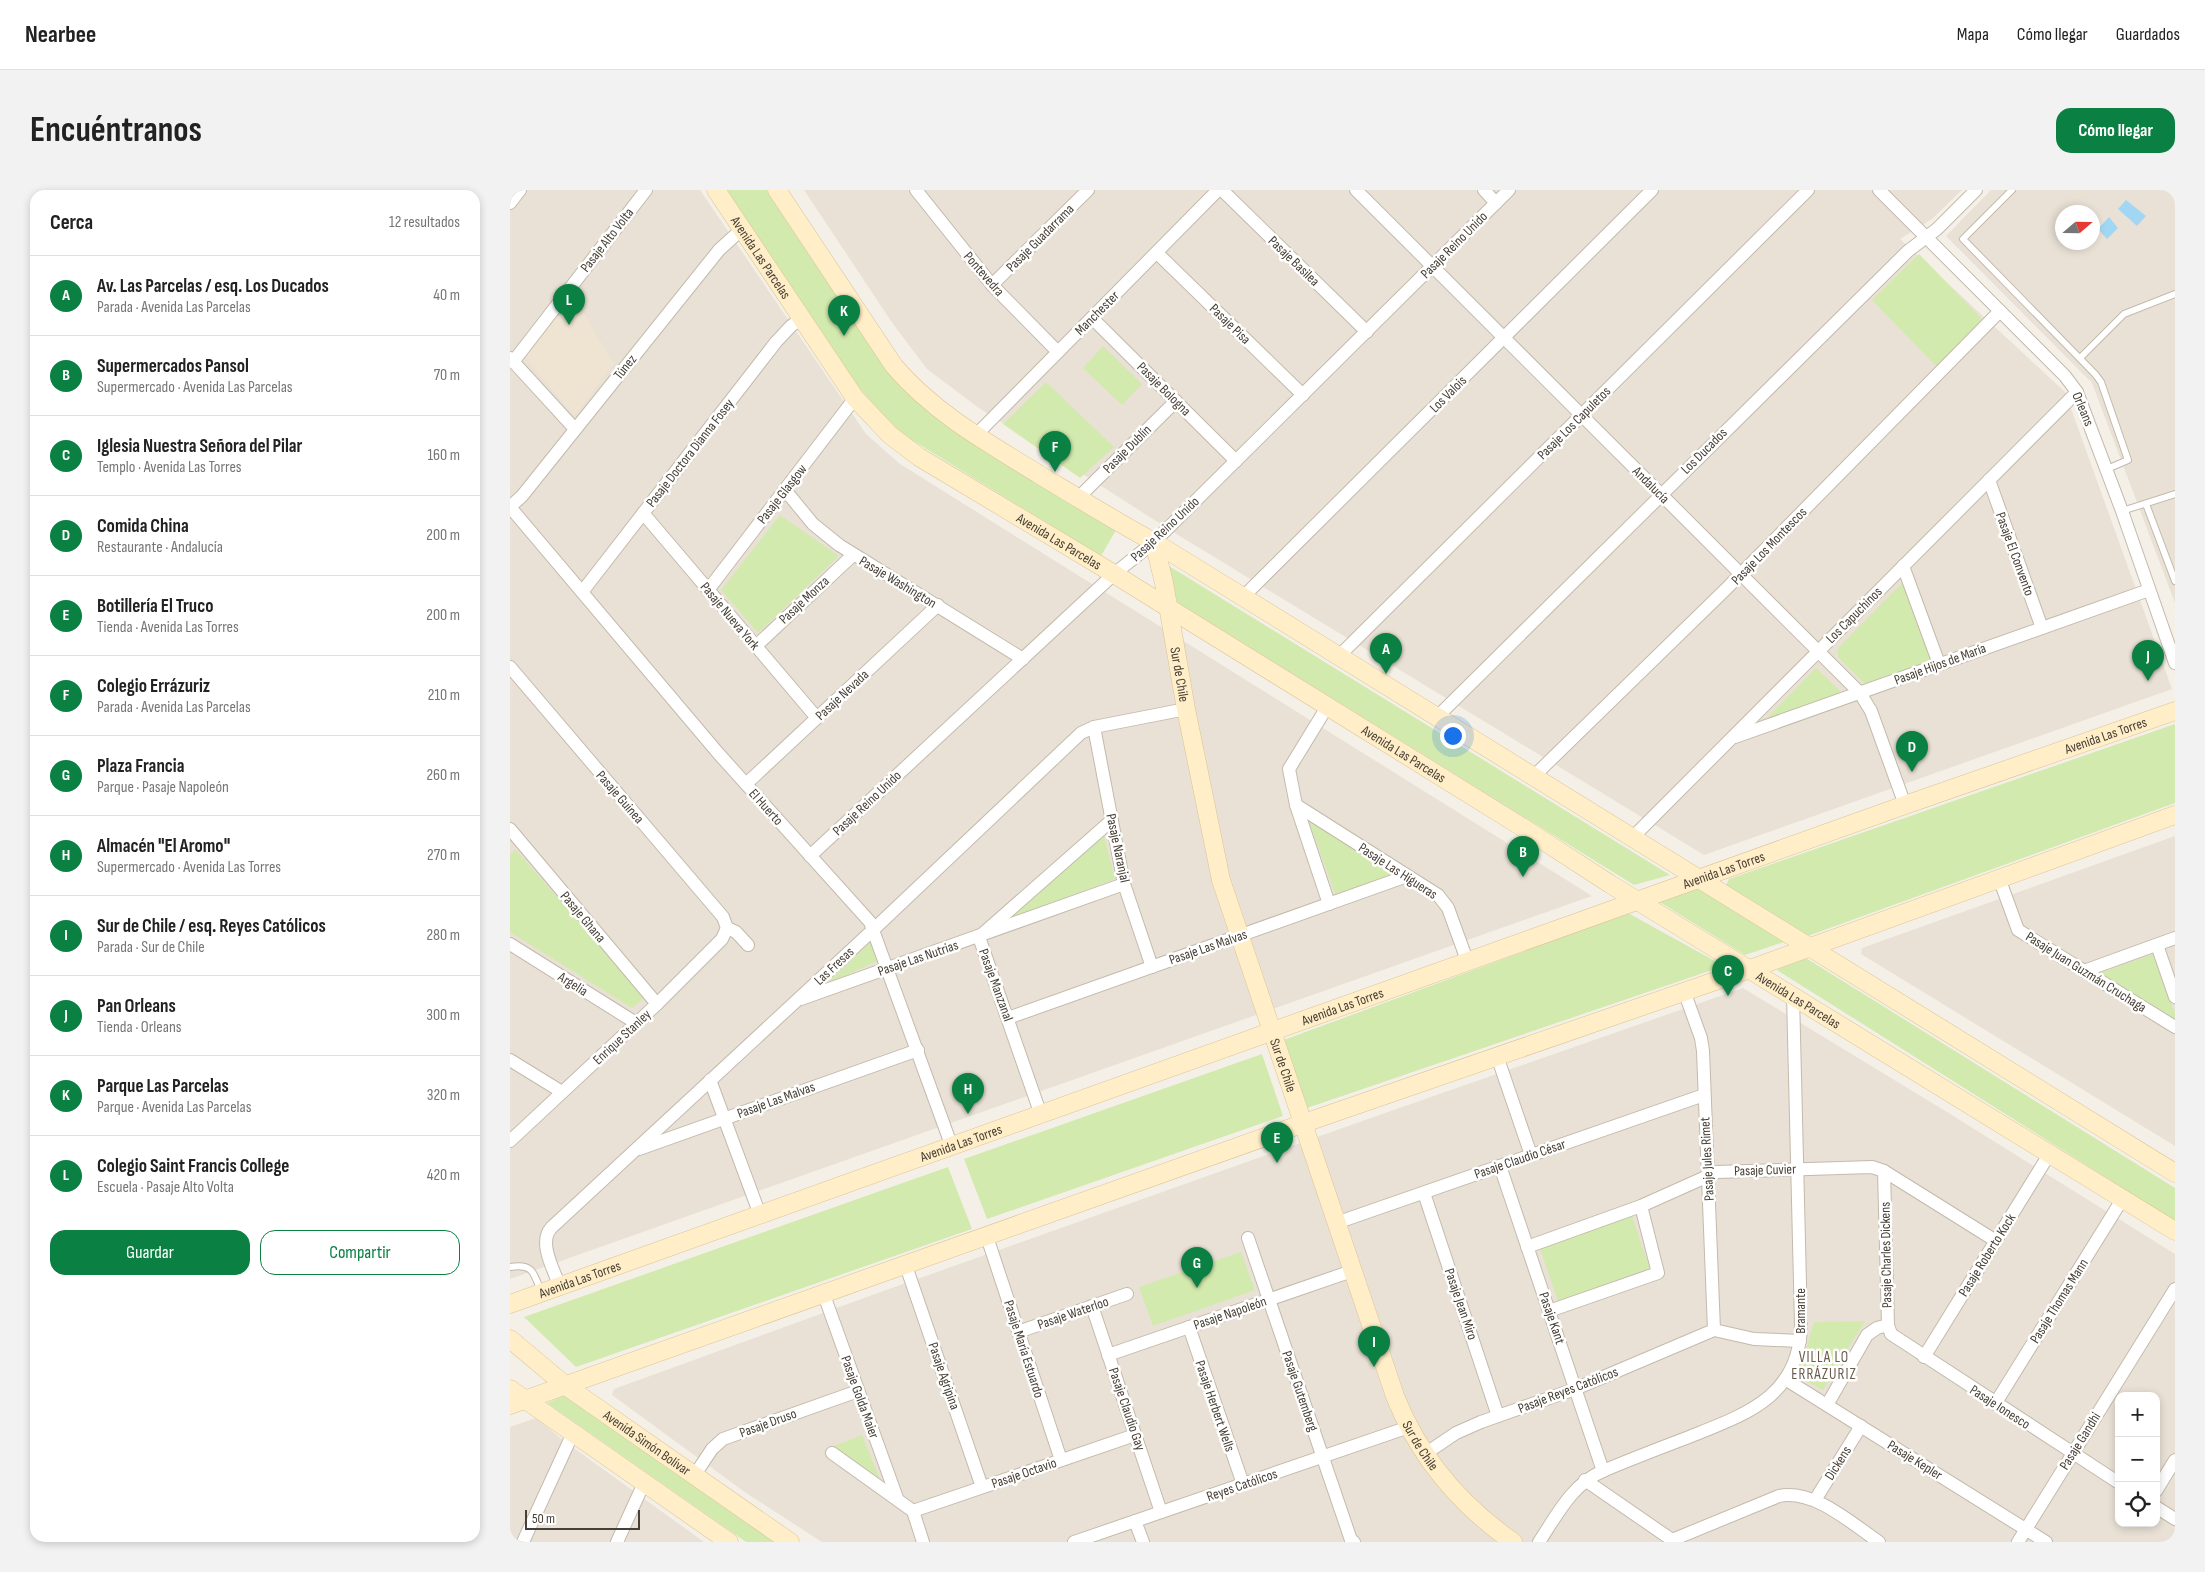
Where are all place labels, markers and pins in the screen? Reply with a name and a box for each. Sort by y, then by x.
pin: L [553,284,585,325]
pin: K [828,295,860,336]
pin: F [1039,431,1071,472]
pin: A [1370,633,1402,674]
pin: J [2132,640,2164,681]
pin: D [1896,731,1928,772]
pin: B [1507,836,1539,877]
pin: C [1712,955,1744,996]
pin: H [952,1073,984,1114]
pin: E [1261,1122,1293,1163]
pin: G [1181,1247,1213,1288]
pin: I [1358,1326,1390,1367]

